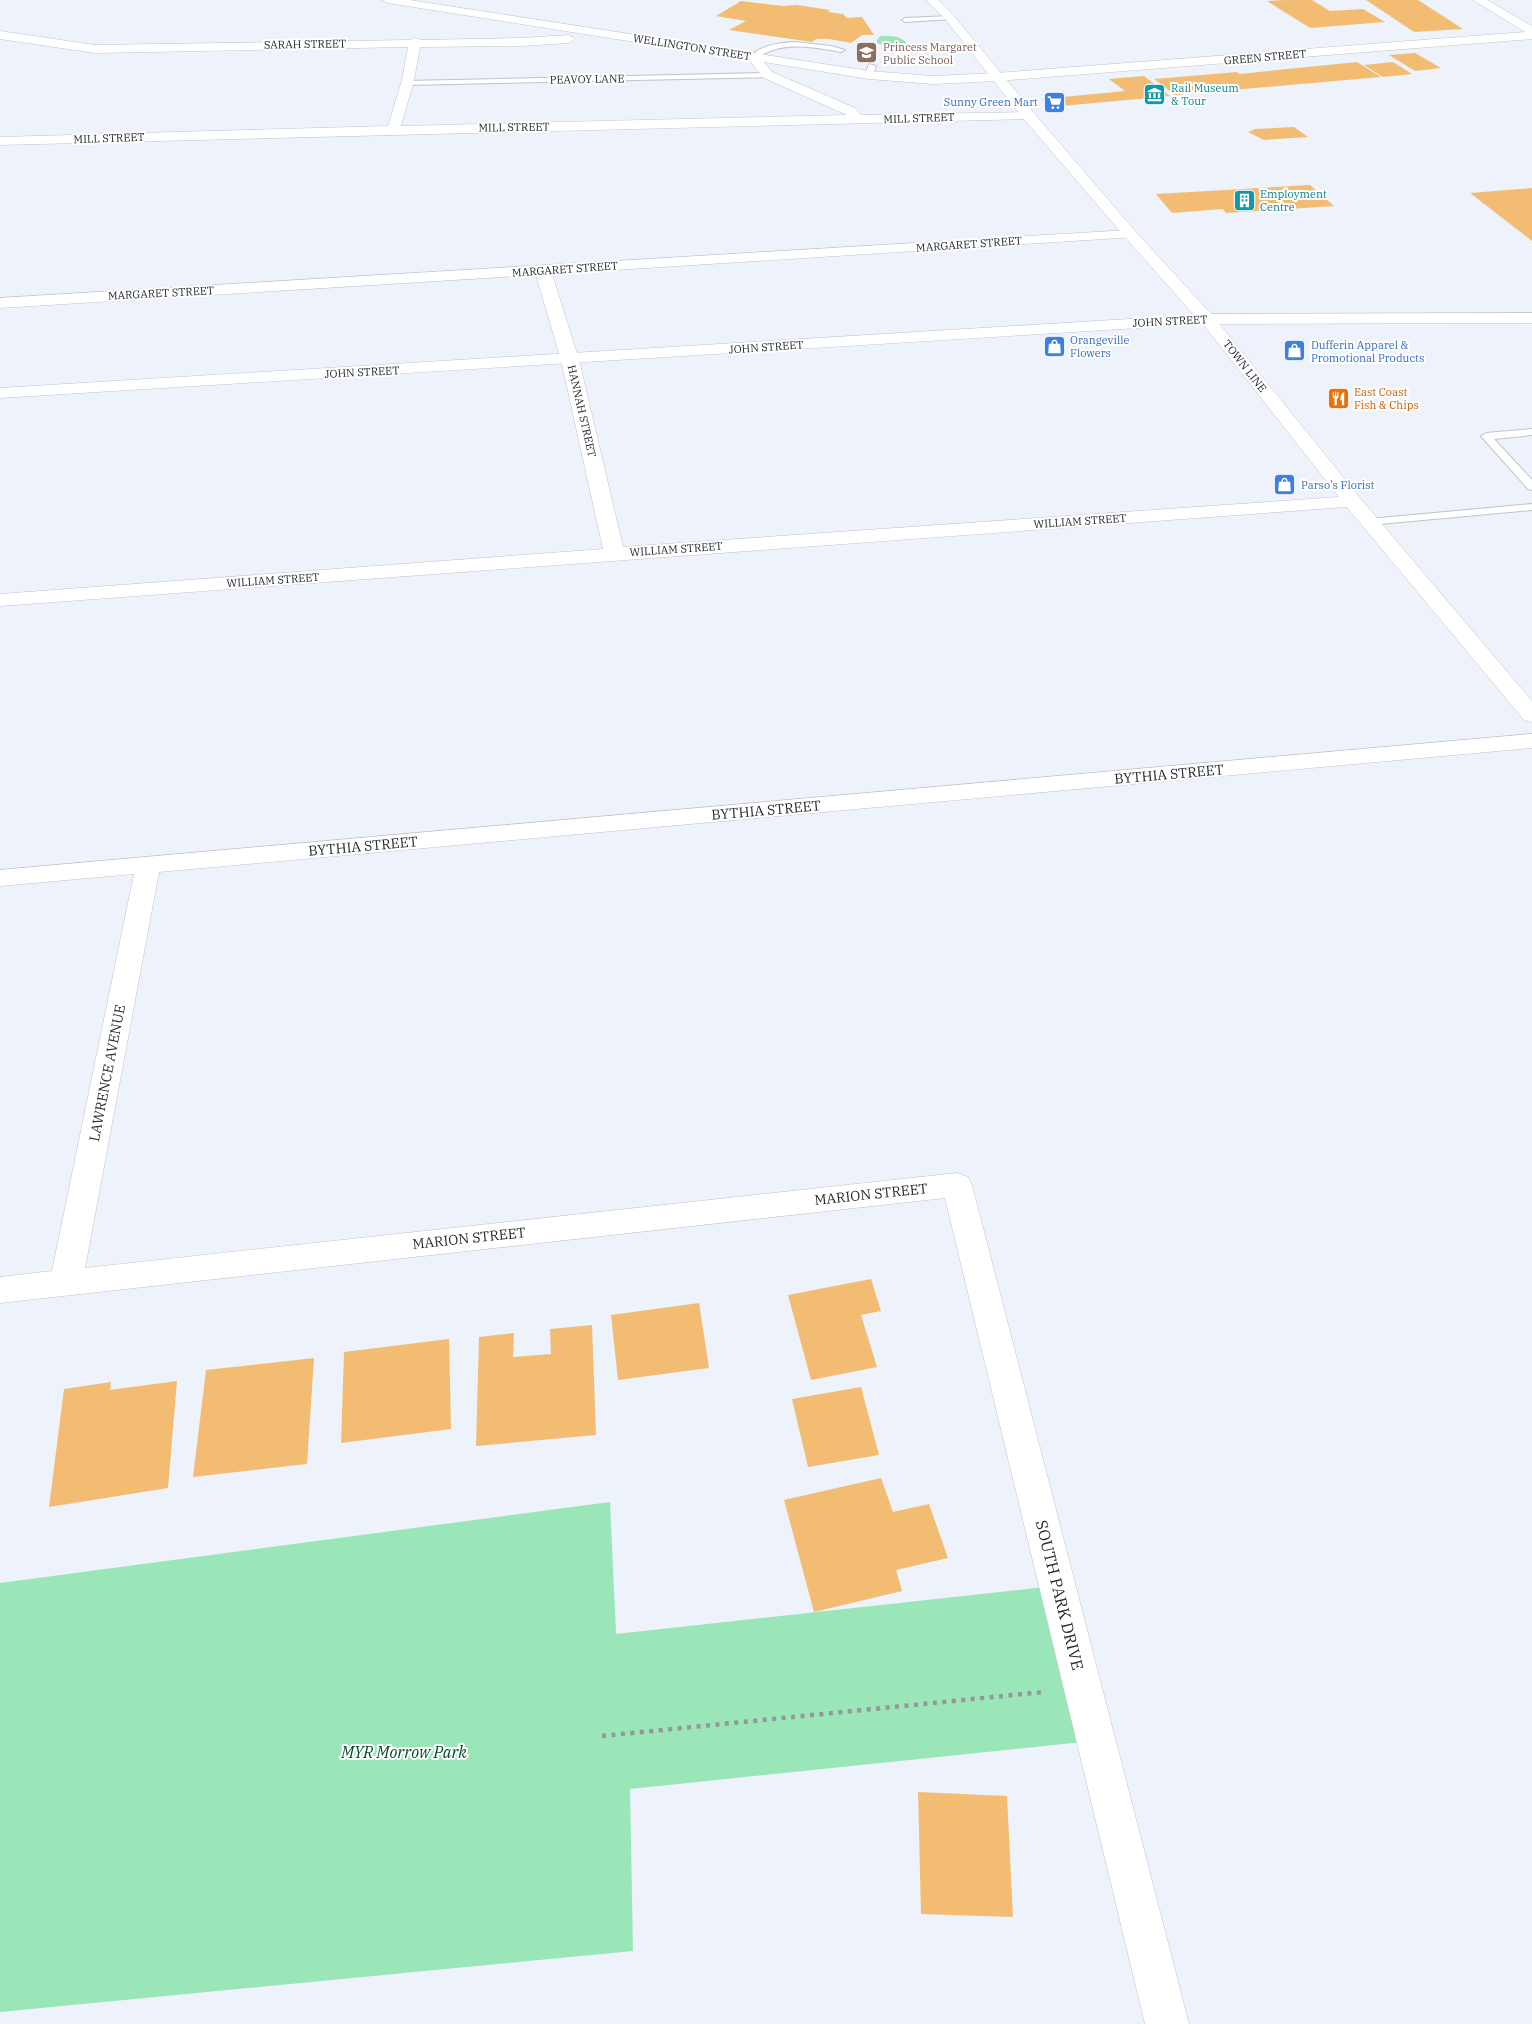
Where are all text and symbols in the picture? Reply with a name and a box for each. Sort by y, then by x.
street label: WELLINGTON STREET [632,31,752,63]
street label: SARAH STREET [264,36,346,52]
place label: Princess Margaret Public School [883,40,977,67]
school or university icon: Princess Margaret Public School [855,41,879,65]
street label: GREEN STREET [1223,46,1307,68]
street label: PEAVOY LANE [549,71,625,87]
place label: Rail Museum & Tour [1171,81,1239,108]
museum icon: Rail Museum & Tour [1143,82,1167,106]
supermarket icon: Sunny Green Mart [1042,90,1066,114]
place label: Sunny Green Mart [944,95,1038,109]
street label: MILL STREET [883,110,955,126]
street label: MILL STREET [478,119,550,135]
street label: MILL STREET [73,130,145,146]
place label: Employment Centre [1260,187,1327,214]
building icon: Employment Centre [1232,188,1256,212]
street label: MARGARET STREET [916,233,1022,255]
street label: MARGARET STREET [512,258,618,280]
street label: MARGARET STREET [108,283,214,303]
street label: JOHN STREET [1132,312,1208,330]
place label: Orangeville Flowers [1070,333,1130,360]
shop icon: Orangeville Flowers [1042,334,1066,358]
street label: JOHN STREET [728,337,804,357]
street label: TOWN LINE [1220,337,1270,395]
place label: Dufferin Apparel & Promotional Products [1311,338,1424,365]
shop icon: Dufferin Apparel & Promotional Products [1283,339,1307,363]
street label: JOHN STREET [324,363,400,381]
street label: HANNAH STREET [565,364,599,458]
place label: East Coast Fish & Chips [1354,385,1419,412]
restaurant icon: East Coast Fish & Chips [1326,386,1350,410]
shop icon: Parso's Florist [1273,473,1297,497]
place label: Parso's Florist [1301,478,1375,492]
street label: WILLIAM STREET [1033,511,1127,531]
street label: WILLIAM STREET [629,539,723,559]
street label: WILLIAM STREET [226,570,320,590]
street label: BYTHIA STREET [1114,760,1224,788]
street label: BYTHIA STREET [711,796,821,824]
street label: BYTHIA STREET [308,832,418,860]
street label: LAWRENCE AVENUE [85,1003,129,1143]
street label: MARION STREET [813,1179,929,1209]
street label: MARION STREET [411,1223,527,1253]
street label: SOUTH PARK DRIVE [1032,1518,1088,1672]
park label: MYR Morrow Park [340,1742,467,1762]

